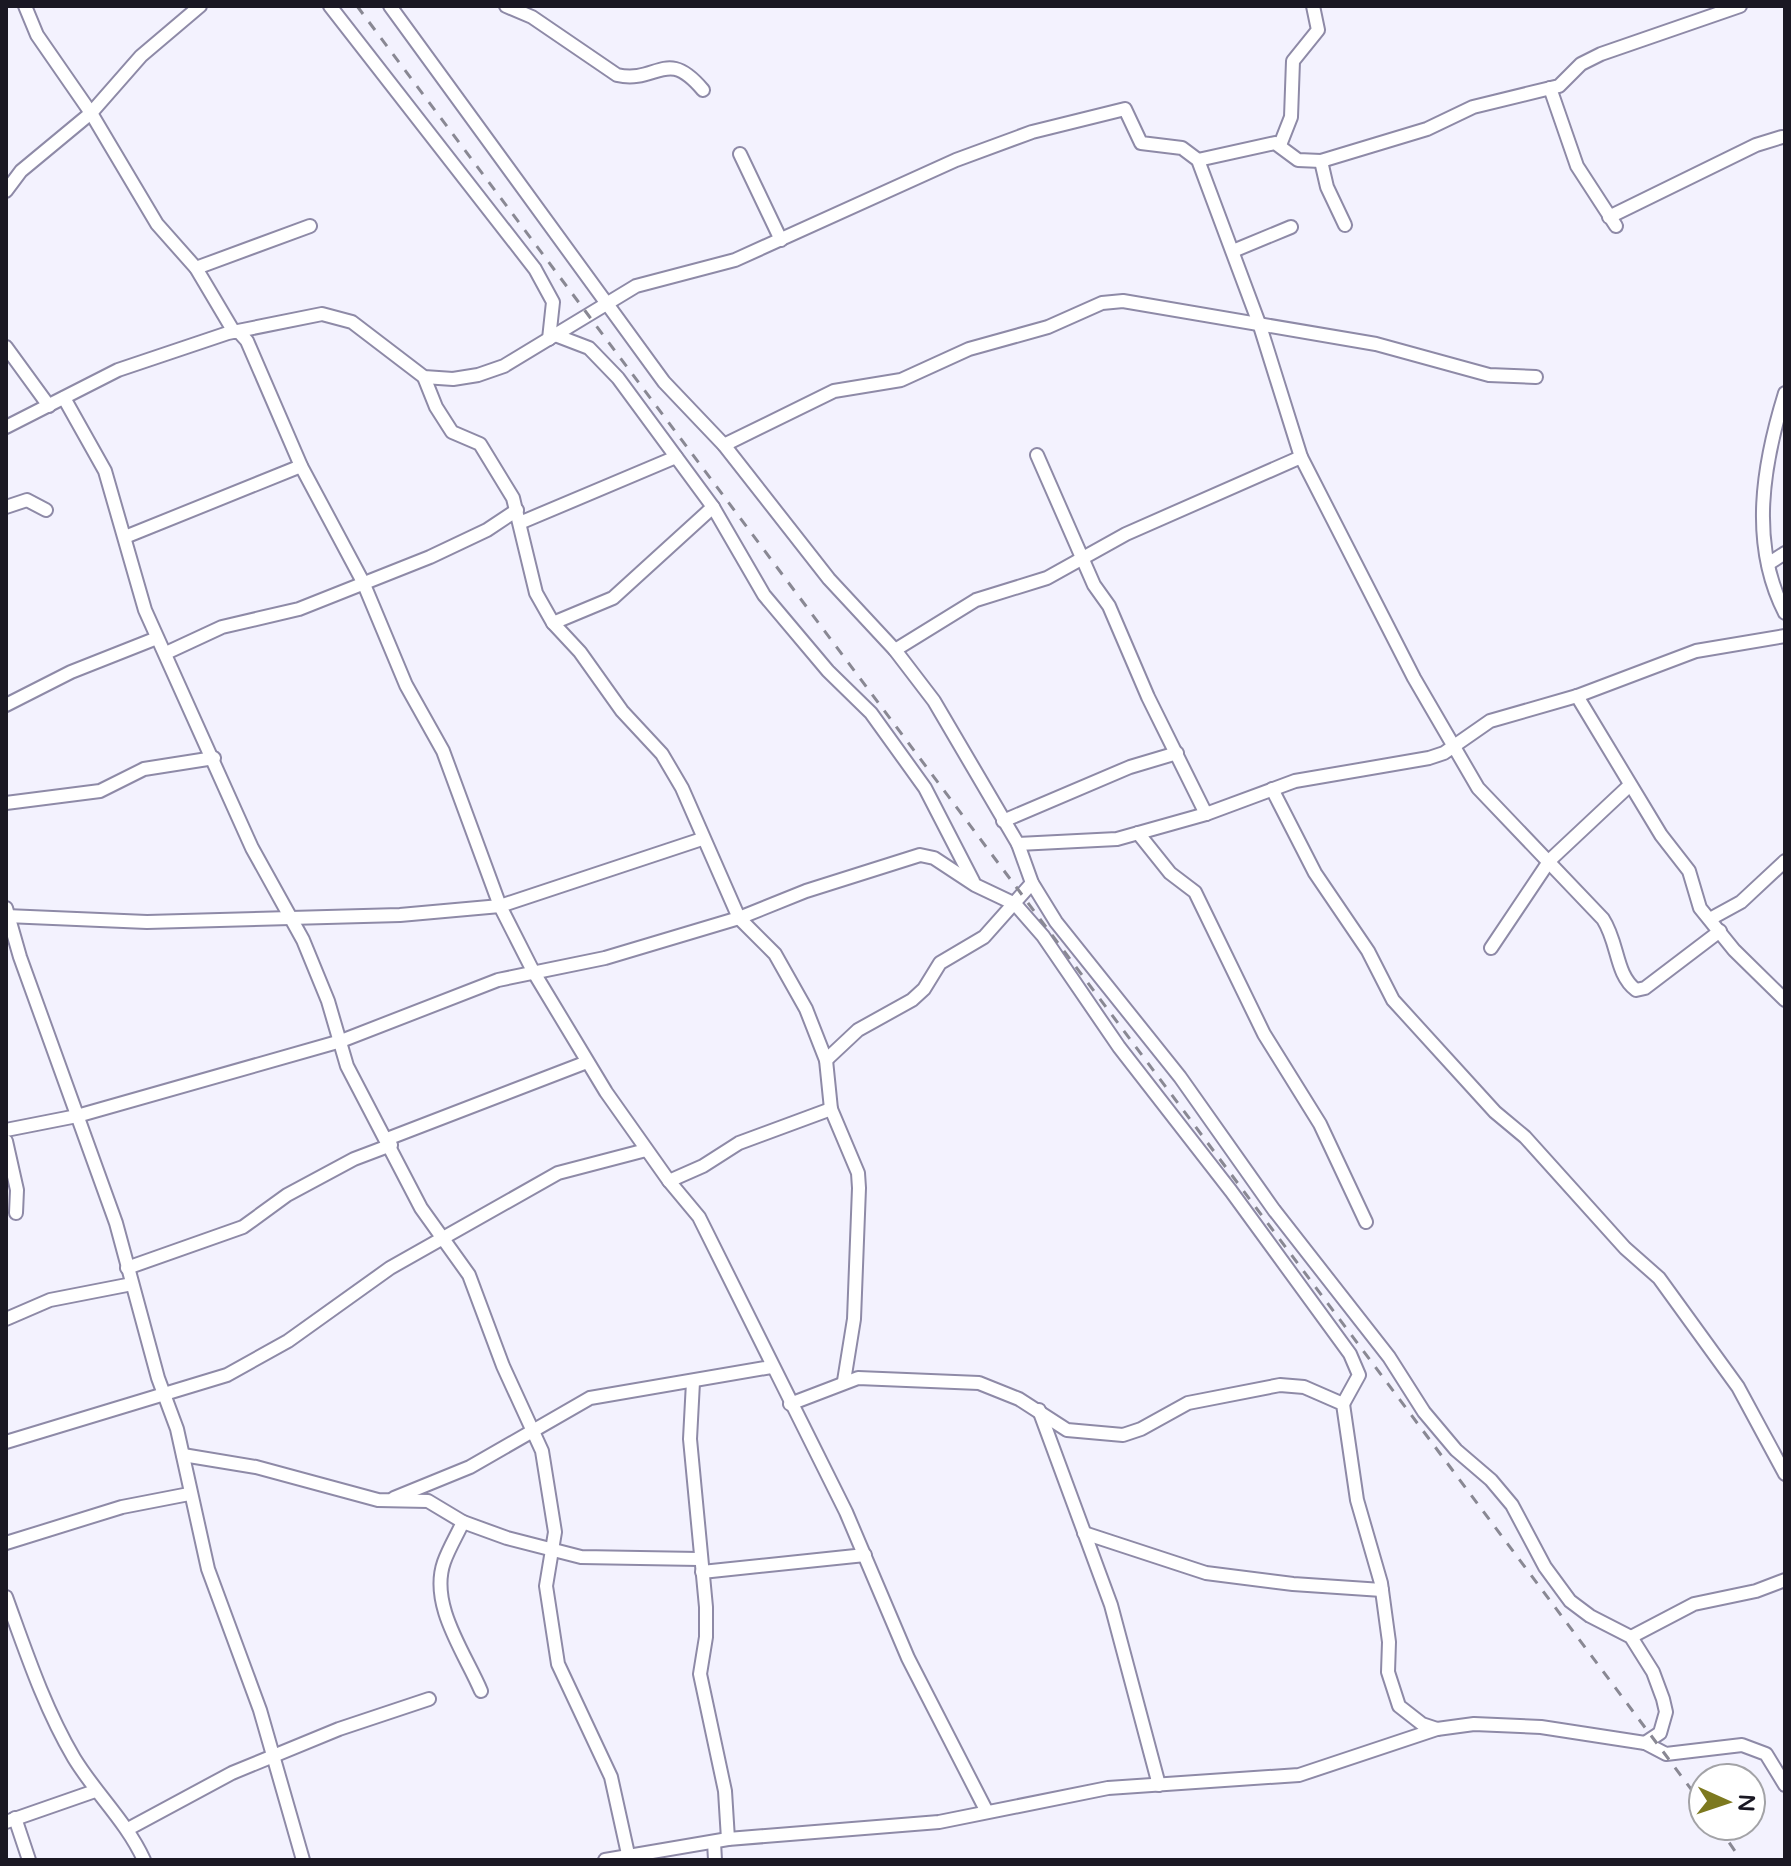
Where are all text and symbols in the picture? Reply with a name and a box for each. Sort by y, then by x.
north arrow [1687,1762,1767,1842]
text: N [1733,1793,1759,1812]

